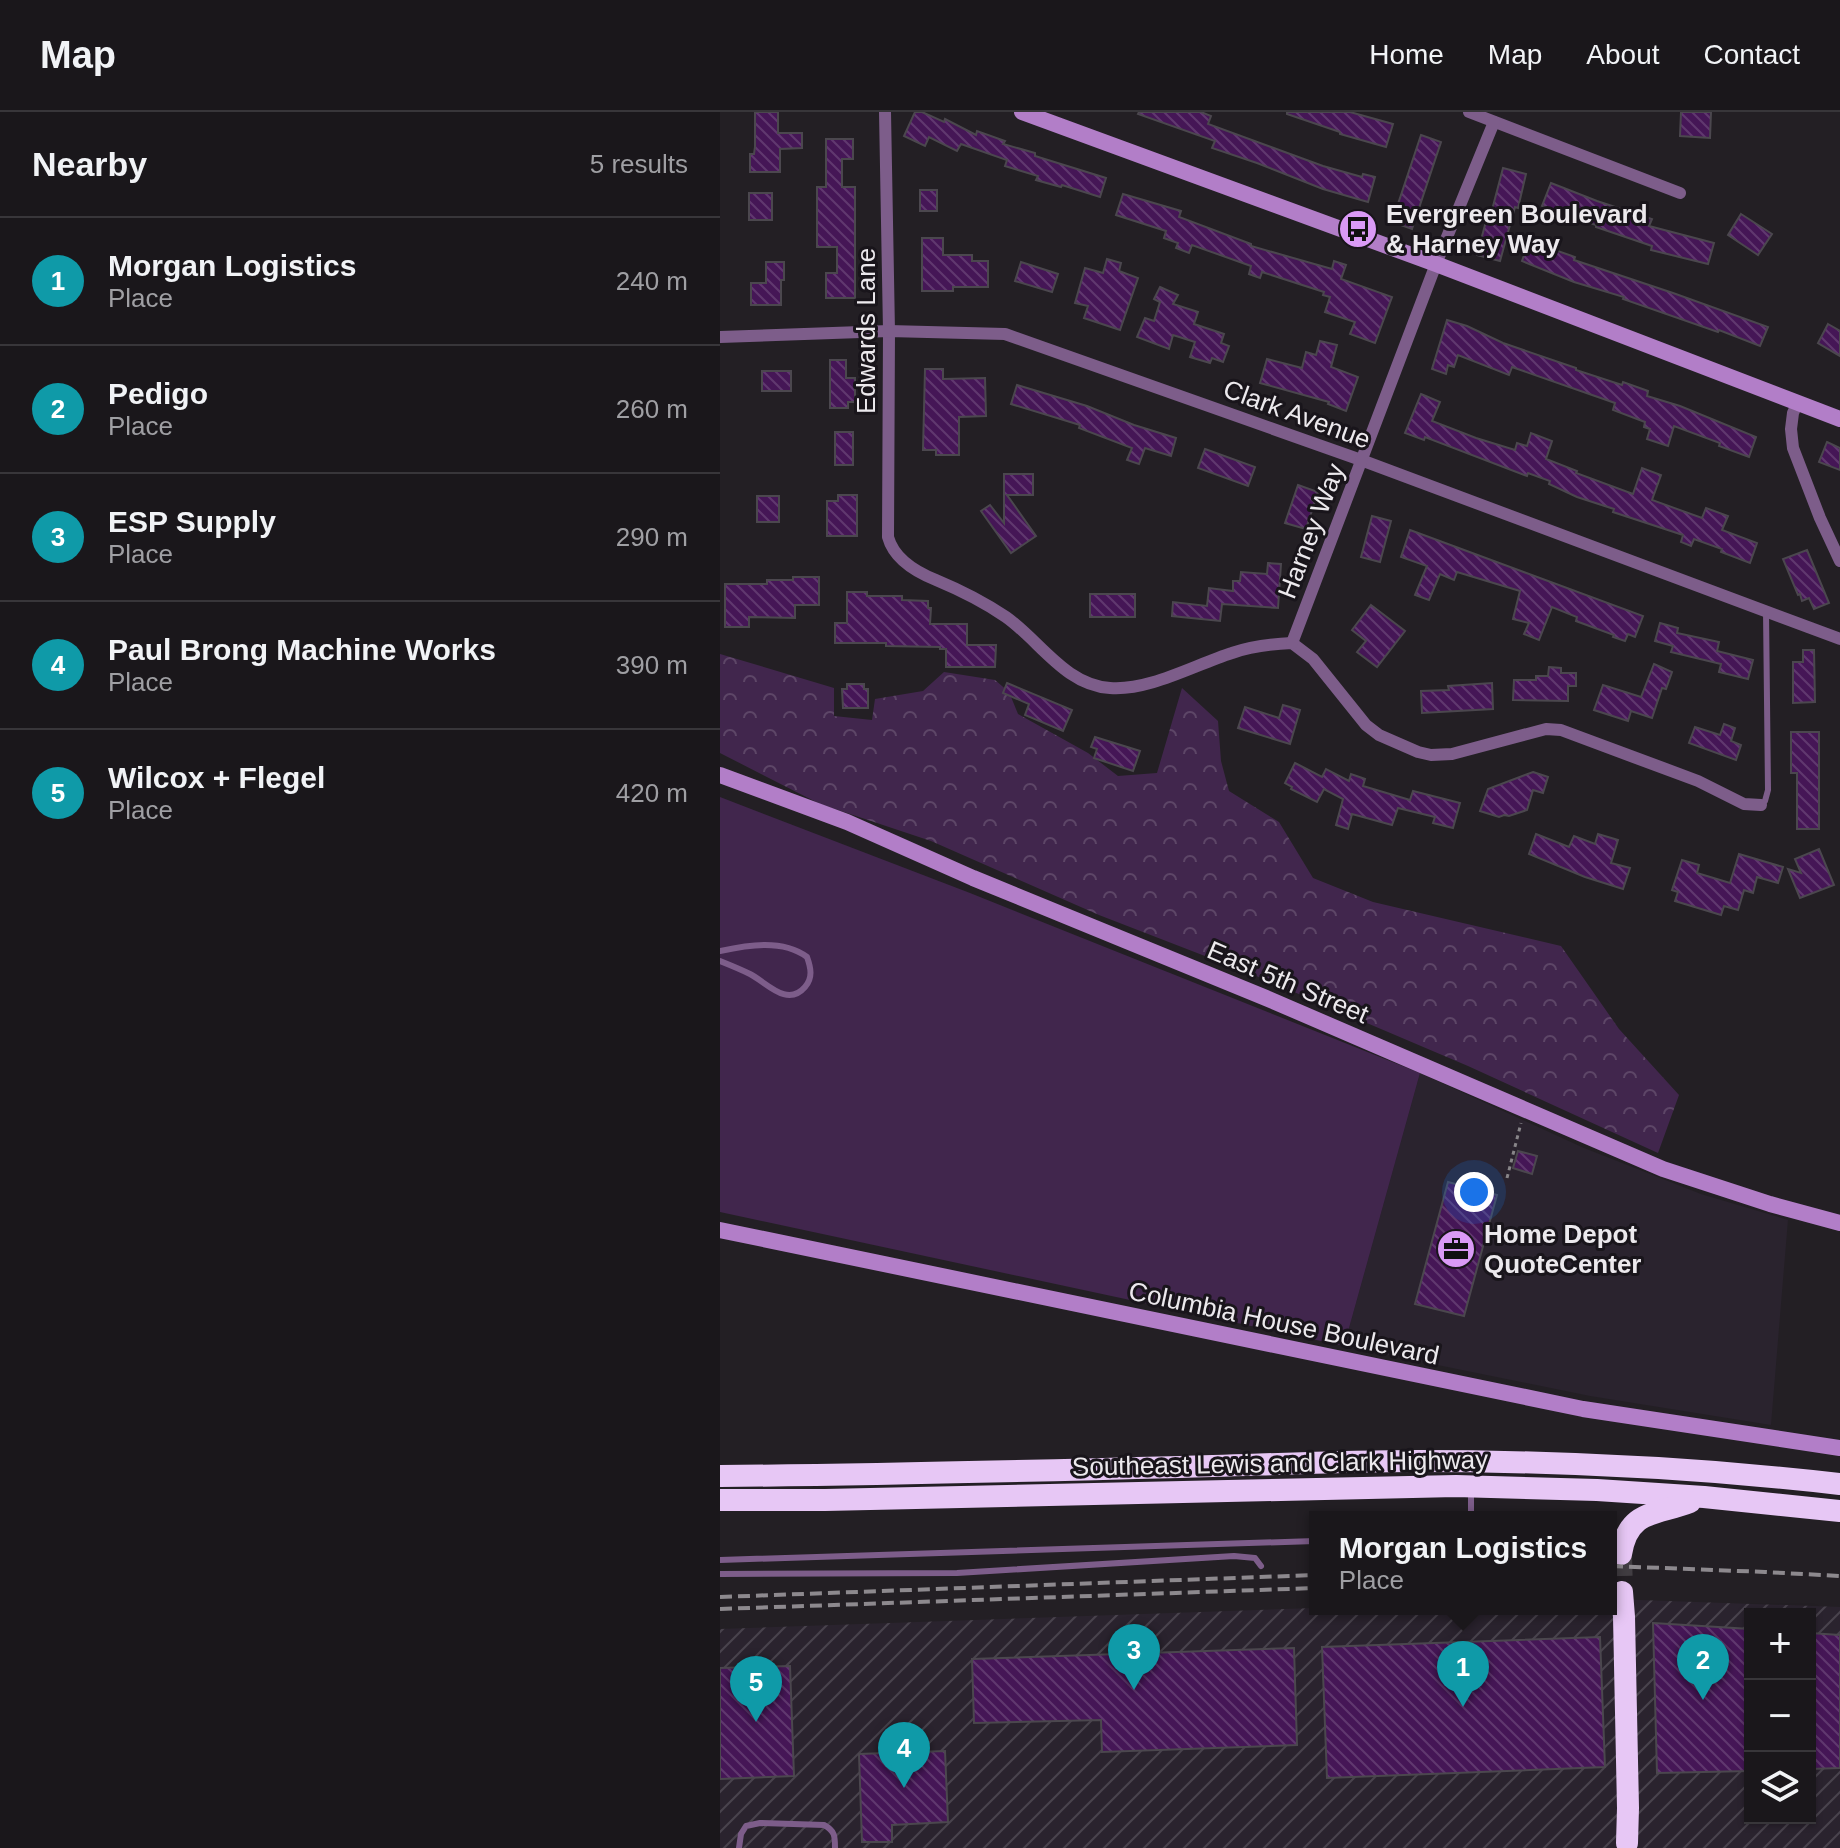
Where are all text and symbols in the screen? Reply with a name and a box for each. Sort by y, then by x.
text: Map [40,34,116,76]
text: Home [1369,39,1444,70]
text: Map [1488,39,1542,70]
text: About [1586,39,1660,70]
text: Contact [1704,39,1800,70]
text: Nearby [32,145,147,183]
text: 5 results [590,149,688,179]
place label: Evergreen Boulevard & Harney Way [1386,199,1648,259]
bus stop icon: Evergreen Boulevard & Harney Way [1337,208,1379,250]
street label: Edwards Lane [851,248,881,414]
text: Morgan Logistics [108,249,356,282]
text: 1 [51,266,65,296]
text: 240 m [616,266,688,296]
text: Place [108,283,173,313]
street label: Clark Avenue [1219,374,1375,454]
text: Pedigo [108,377,208,410]
text: 2 [51,394,65,424]
text: 260 m [616,394,688,424]
text: Place [108,411,173,441]
street label: Harney Way [1272,459,1350,603]
text: ESP Supply [108,505,276,538]
text: 3 [51,522,65,552]
text: 290 m [616,522,688,552]
text: Place [108,539,173,569]
text: Paul Brong Machine Works [108,633,496,666]
text: 4 [51,650,65,680]
text: 390 m [616,650,688,680]
text: Place [108,667,173,697]
text: Wilcox + Flegel [108,761,325,794]
text: 5 [51,778,65,808]
text: 420 m [616,778,688,808]
text: Place [108,795,173,825]
street label: East 5th Street [1203,935,1374,1030]
your location [1454,1172,1494,1212]
place label: Home Depot QuoteCenter [1484,1219,1641,1279]
office icon: Home Depot QuoteCenter [1435,1228,1477,1270]
street label: Columbia House Boulevard [1126,1275,1442,1371]
street label: Southeast Lewis and Clark Highway [1072,1444,1488,1482]
popup [1309,1511,1617,1615]
text: Morgan Logistics [1339,1531,1587,1564]
text: Place [1339,1565,1404,1595]
map controls [1744,1608,1816,1824]
button: + [1744,1608,1816,1680]
pin: 3 [1108,1624,1160,1690]
pin: 2 [1677,1634,1729,1700]
pin: 1 [1437,1641,1489,1707]
pin: 5 [730,1656,782,1722]
button: − [1744,1680,1816,1752]
pin: 4 [878,1722,930,1788]
button: layers [1744,1752,1816,1824]

